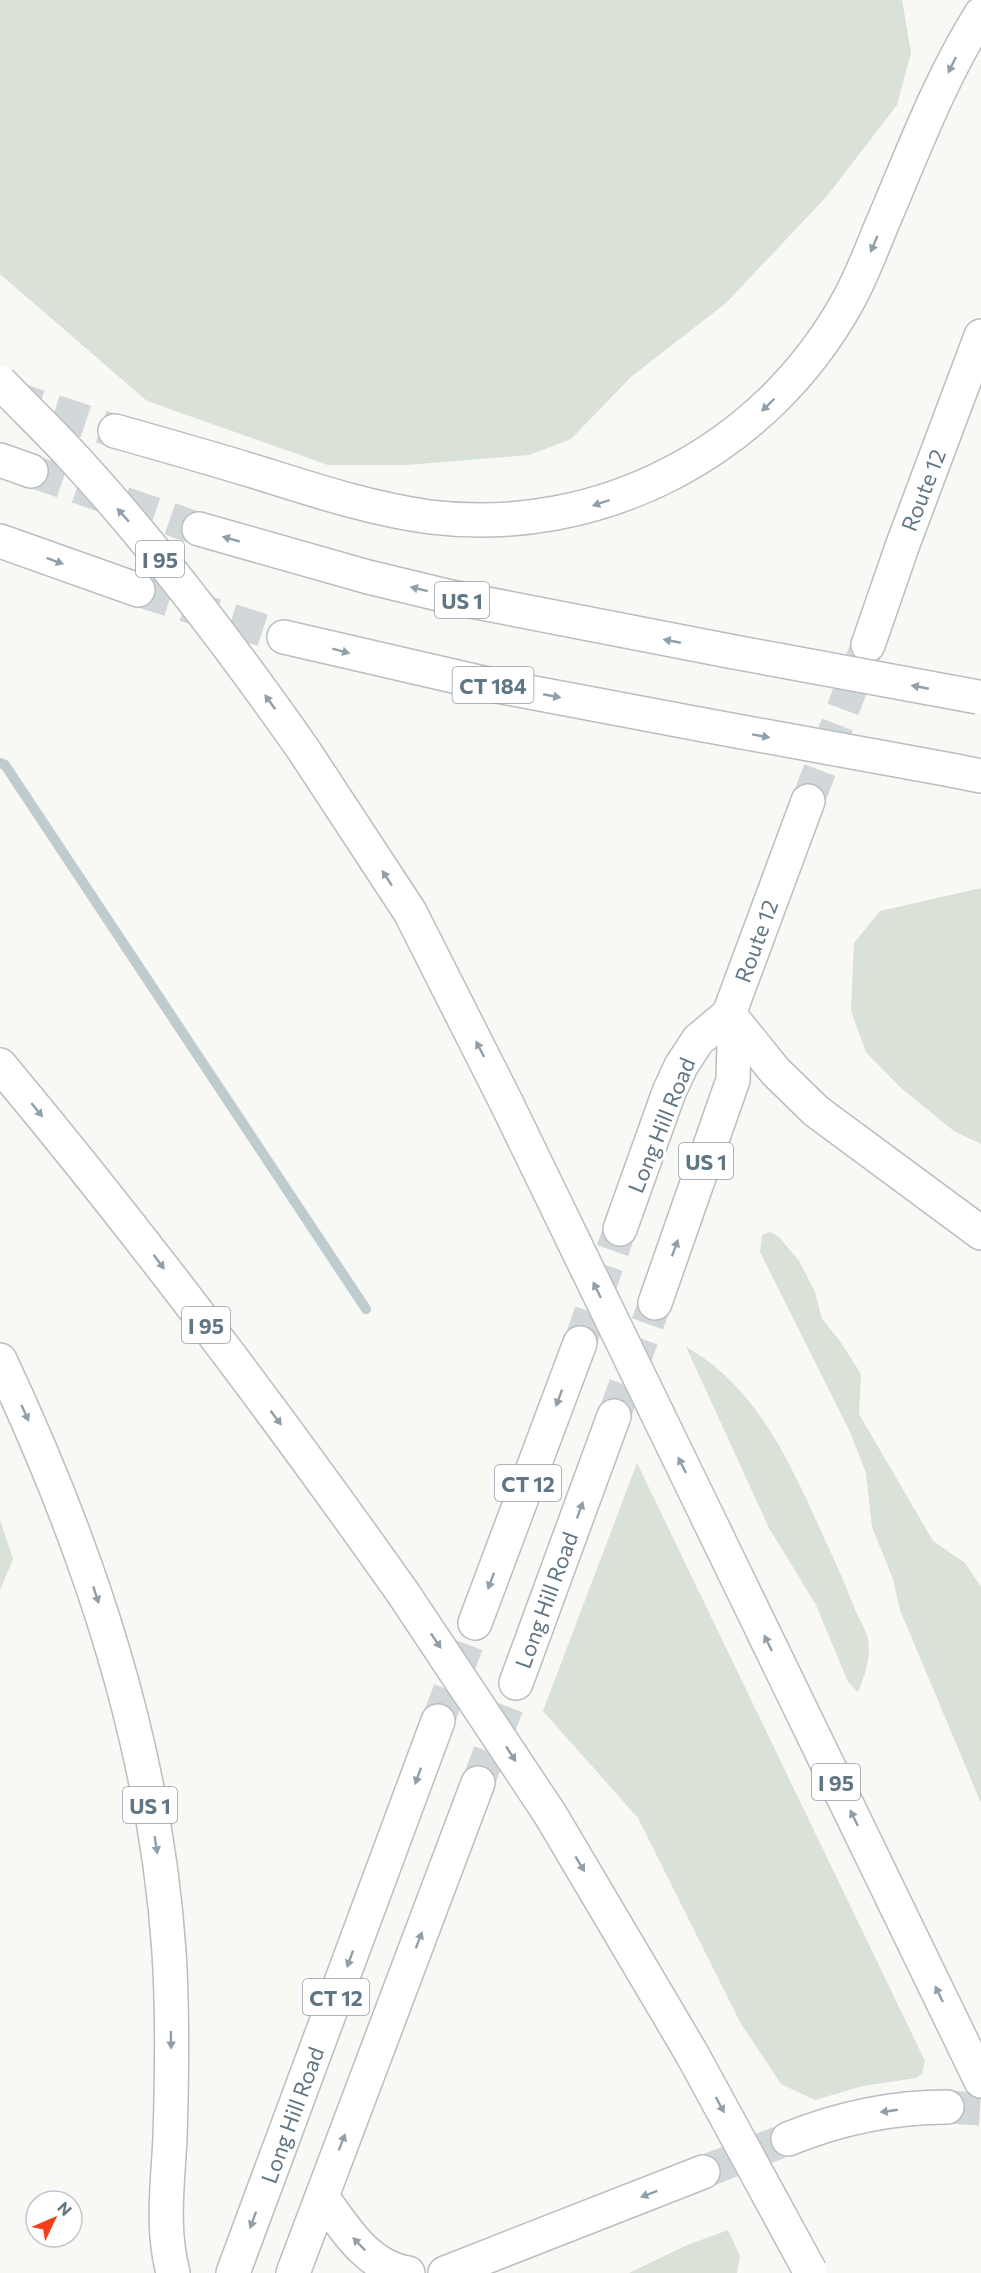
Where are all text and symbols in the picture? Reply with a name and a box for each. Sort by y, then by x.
one-way arrow [947,57,957,74]
one-way arrow [869,235,879,253]
one-way arrow [760,398,775,412]
street label: Route 12 [895,445,951,535]
one-way arrow [592,499,610,508]
one-way arrow [117,508,130,523]
one-way arrow [222,533,240,543]
road number: I 95 [136,541,184,577]
one-way arrow [46,556,64,566]
road number: US 1 [435,582,489,618]
one-way arrow [410,584,428,594]
one-way arrow [662,636,681,645]
one-way arrow [332,647,350,657]
road number: CT 184 [452,667,534,703]
one-way arrow [911,682,930,691]
one-way arrow [543,692,562,701]
one-way arrow [264,694,276,709]
one-way arrow [752,732,771,741]
one-way arrow [382,870,393,886]
street label: Route 12 [729,896,783,986]
one-way arrow [475,1041,485,1058]
street label: Long Hill Road [622,1053,700,1197]
one-way arrow [31,1102,44,1118]
road number: US 1 [679,1143,733,1179]
one-way arrow [670,1239,680,1257]
one-way arrow [153,1254,165,1270]
one-way arrow [593,1281,602,1298]
road number: I 95 [182,1307,230,1343]
one-way arrow [554,1389,564,1407]
one-way arrow [20,1405,30,1423]
one-way arrow [270,1410,282,1426]
one-way arrow [678,1457,687,1474]
road number: CT 12 [495,1465,561,1501]
one-way arrow [575,1500,585,1518]
street label: Long Hill Road [509,1528,583,1672]
one-way arrow [486,1572,495,1590]
one-way arrow [91,1586,101,1604]
one-way arrow [430,1633,442,1649]
one-way arrow [764,1634,773,1651]
one-way arrow [505,1746,517,1762]
road number: I 95 [812,1764,860,1800]
one-way arrow [413,1767,422,1785]
road number: US 1 [123,1787,177,1823]
one-way arrow [849,1810,858,1827]
one-way arrow [152,1836,161,1855]
one-way arrow [575,1856,586,1872]
one-way arrow [414,1931,424,1949]
one-way arrow [345,1950,355,1968]
road number: CT 12 [303,1979,369,2015]
one-way arrow [934,1985,943,2002]
one-way arrow [166,2030,176,2049]
street label: Long Hill Road [255,2043,329,2187]
one-way arrow [715,2097,725,2114]
one-way arrow [879,2106,898,2115]
one-way arrow [338,2133,347,2151]
north arrow [24,2189,84,2249]
one-way arrow [640,2189,658,2199]
text: N [54,2197,76,2219]
one-way arrow [247,2211,257,2229]
one-way arrow [352,2237,366,2251]

